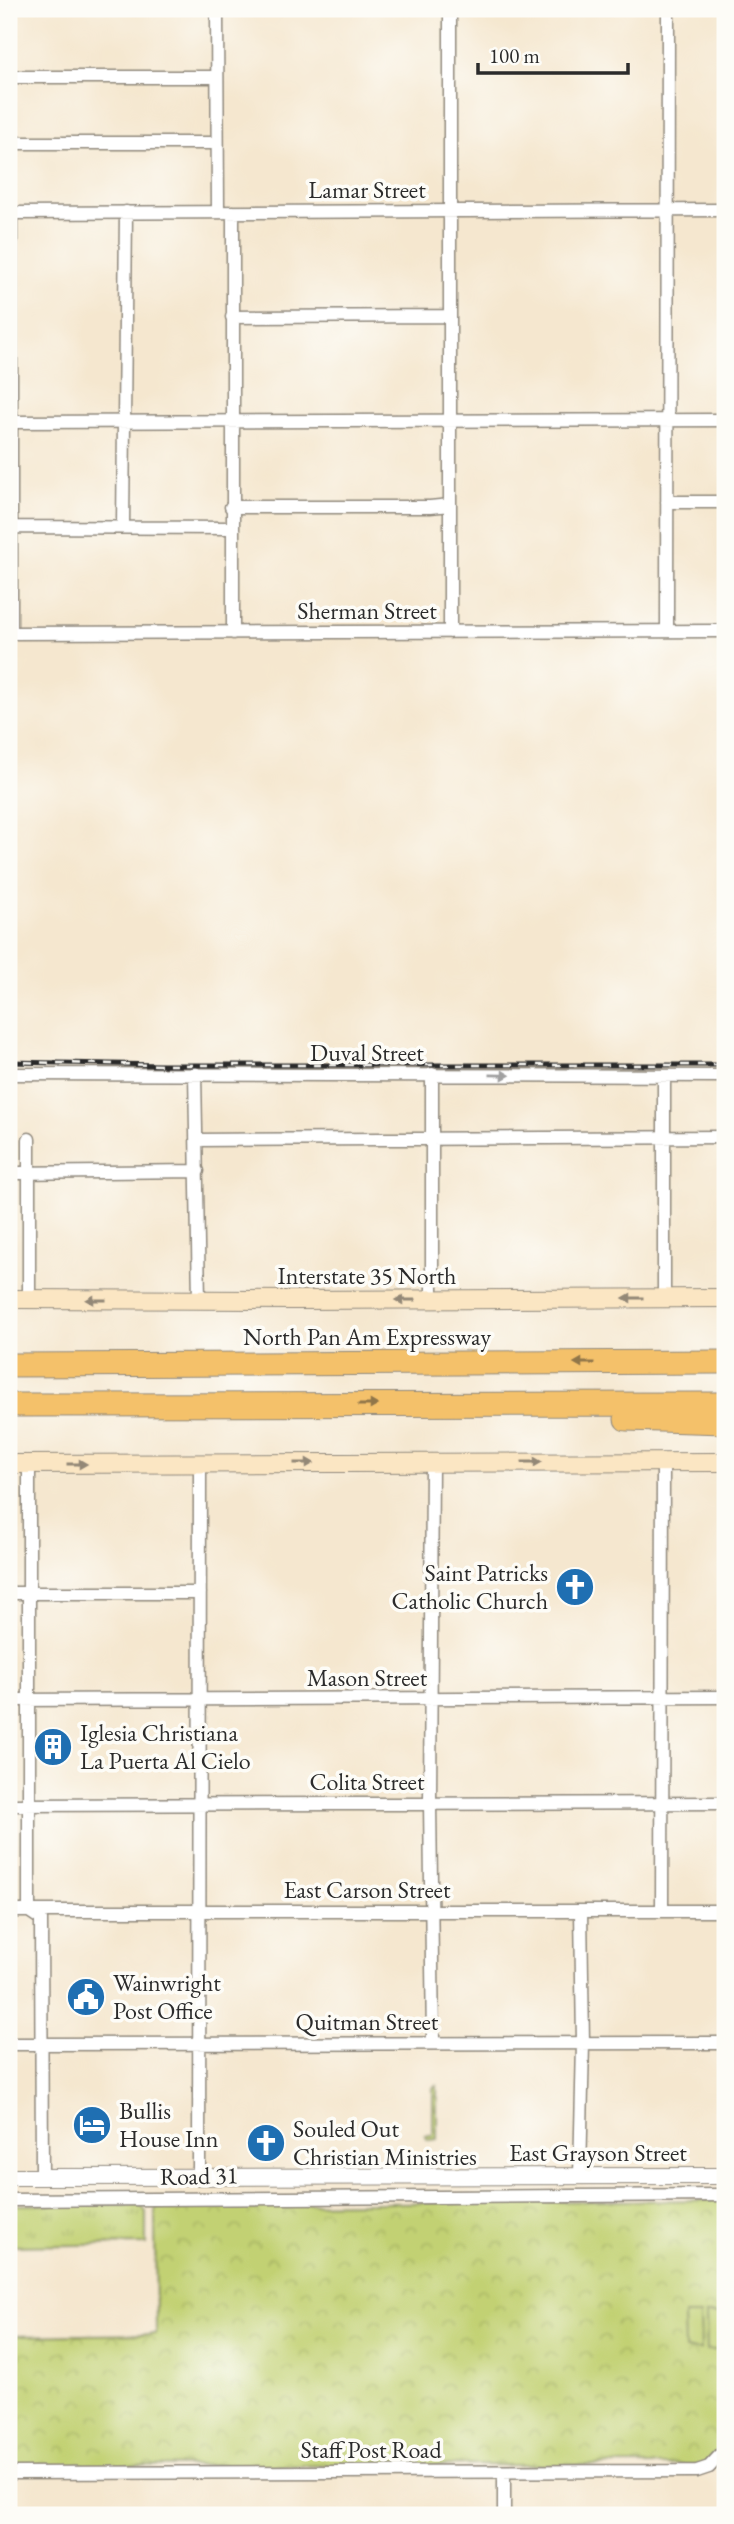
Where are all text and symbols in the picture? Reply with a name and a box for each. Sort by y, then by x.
scale bar [478,32,629,76]
text: 100 m [489,42,540,69]
street label: Lamar Street [308,174,426,205]
street label: Sherman Street [297,595,437,626]
street label: Duval Street [310,1037,424,1068]
one-way arrow [490,1069,512,1081]
street label: Interstate 35 North [278,1260,456,1291]
one-way arrow [621,1293,643,1304]
one-way arrow [85,1294,107,1306]
one-way arrow [394,1294,416,1306]
street label: North Pan Am Expressway [243,1321,491,1352]
one-way arrow [572,1357,594,1369]
one-way arrow [357,1399,379,1411]
one-way arrow [521,1456,543,1468]
one-way arrow [294,1457,316,1469]
one-way arrow [66,1458,88,1470]
place label: Saint Patricks Catholic Church [392,1557,548,1616]
church icon: Saint Patricks Catholic Church [554,1566,596,1608]
street label: Mason Street [307,1662,428,1693]
place label: Iglesia Christiana La Puerta Al Cielo [80,1717,251,1776]
building icon: Iglesia Christiana La Puerta Al Cielo [32,1726,74,1768]
street label: Colita Street [310,1766,425,1797]
street label: East Carson Street [283,1874,451,1905]
place label: Wainwright Post Office [113,1967,221,2026]
public building icon: Wainwright Post Office [65,1976,107,2018]
street label: Quitman Street [296,2006,439,2037]
place label: Bullis House Inn [119,2095,219,2154]
hotel icon: Bullis House Inn [71,2104,113,2146]
place label: Souled Out Christian Ministries [293,2113,477,2172]
church icon: Souled Out Christian Ministries [245,2122,287,2164]
street label: East Grayson Street [509,2137,687,2168]
street label: Road 31 [160,2159,238,2192]
street label: Staff Post Road [300,2434,442,2465]

